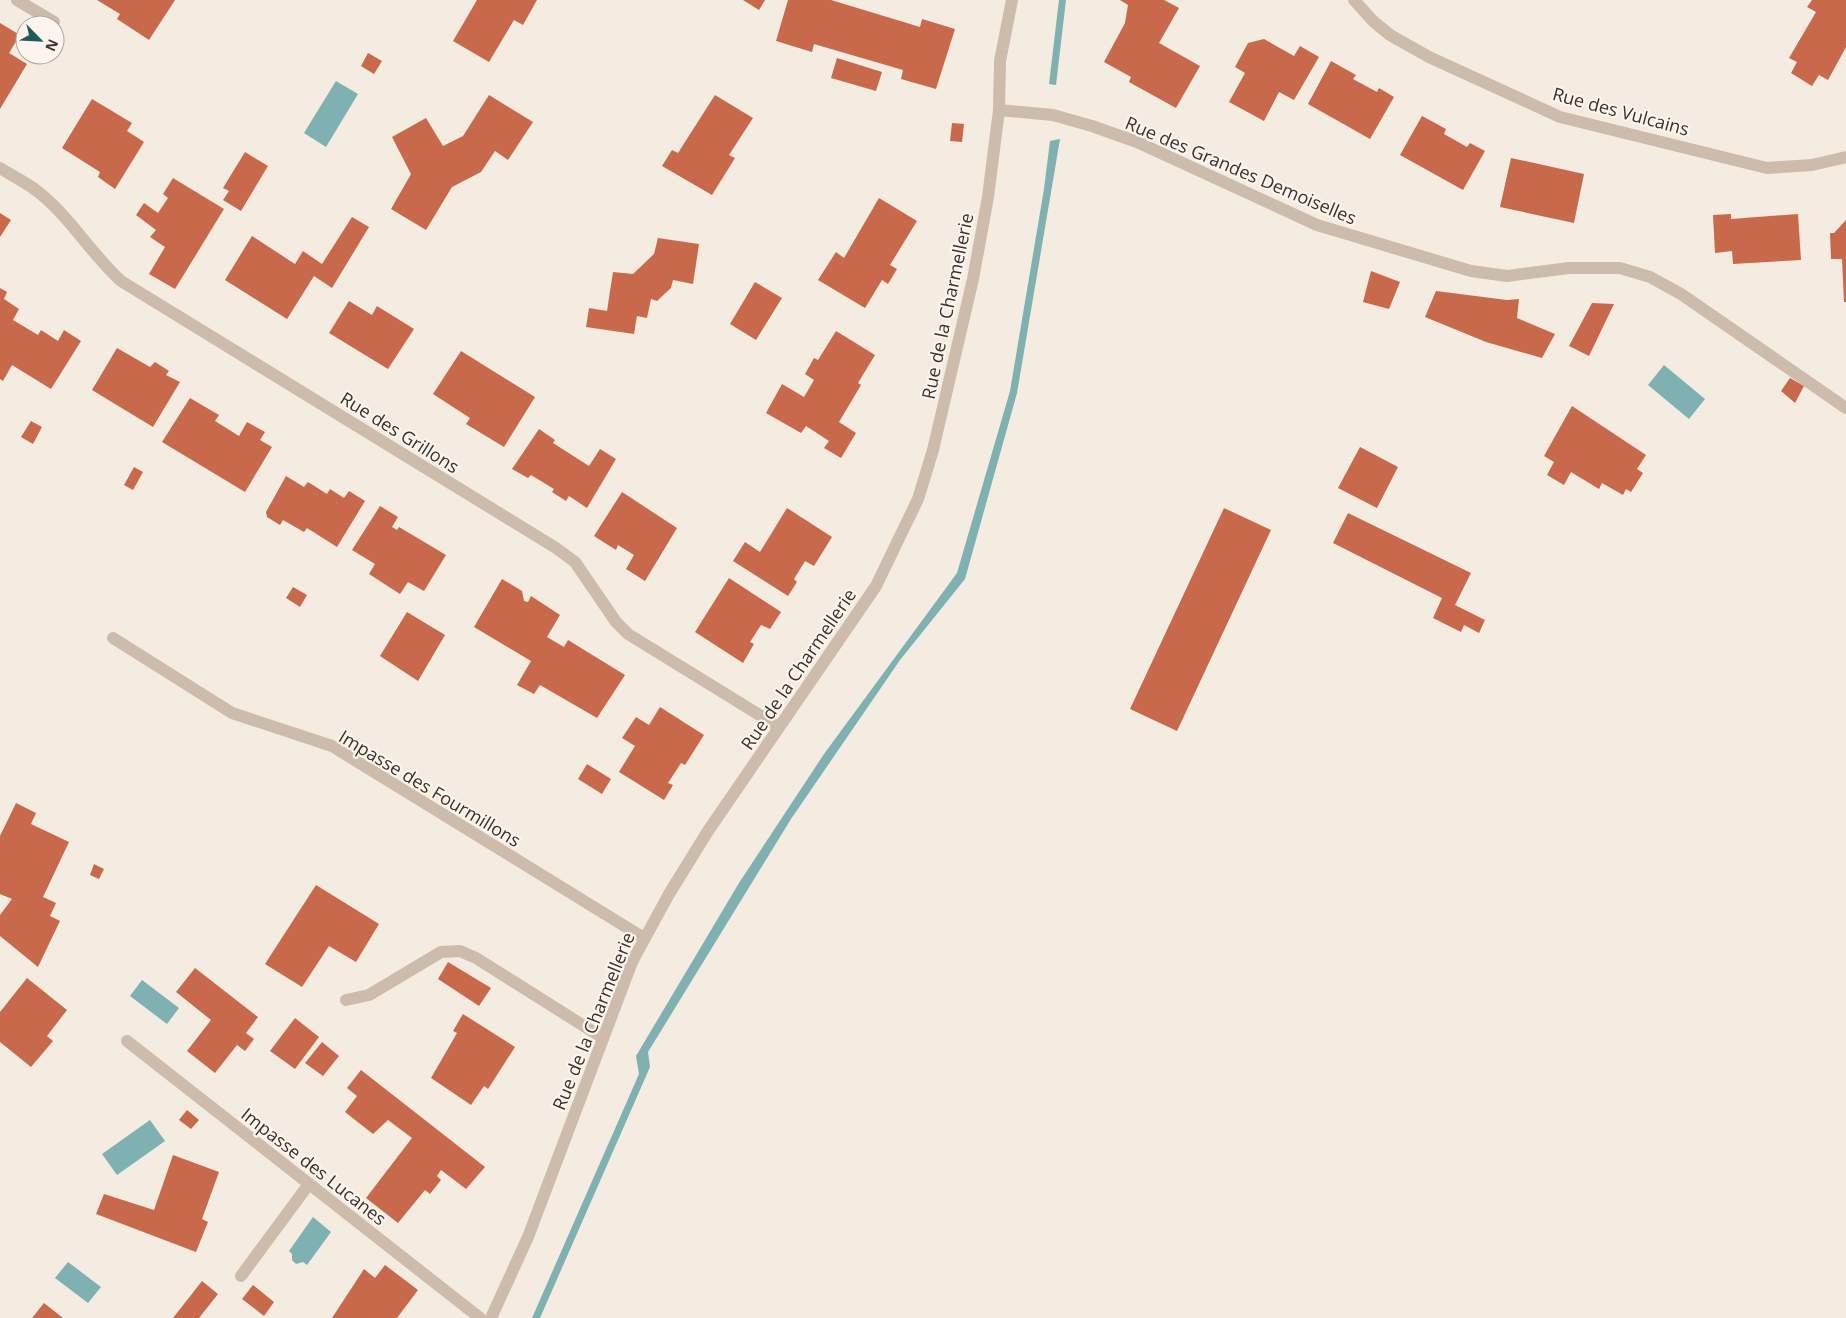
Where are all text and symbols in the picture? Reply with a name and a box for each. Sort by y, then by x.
north arrow [15,15,65,65]
text: N [41,36,63,55]
street label: Rue des Vulcains [1550,81,1692,141]
street label: Rue des Grandes Demoiselles [1122,110,1360,230]
street label: Rue de la Charmellerie [916,211,978,401]
street label: Rue des Grillons [336,386,464,478]
street label: Rue de la Charmellerie [735,584,861,754]
street label: Impasse des Fourmillons [335,724,525,852]
street label: Rue de la Charmellerie [546,929,640,1113]
street label: Impasse des Lucanes [237,1102,391,1230]

